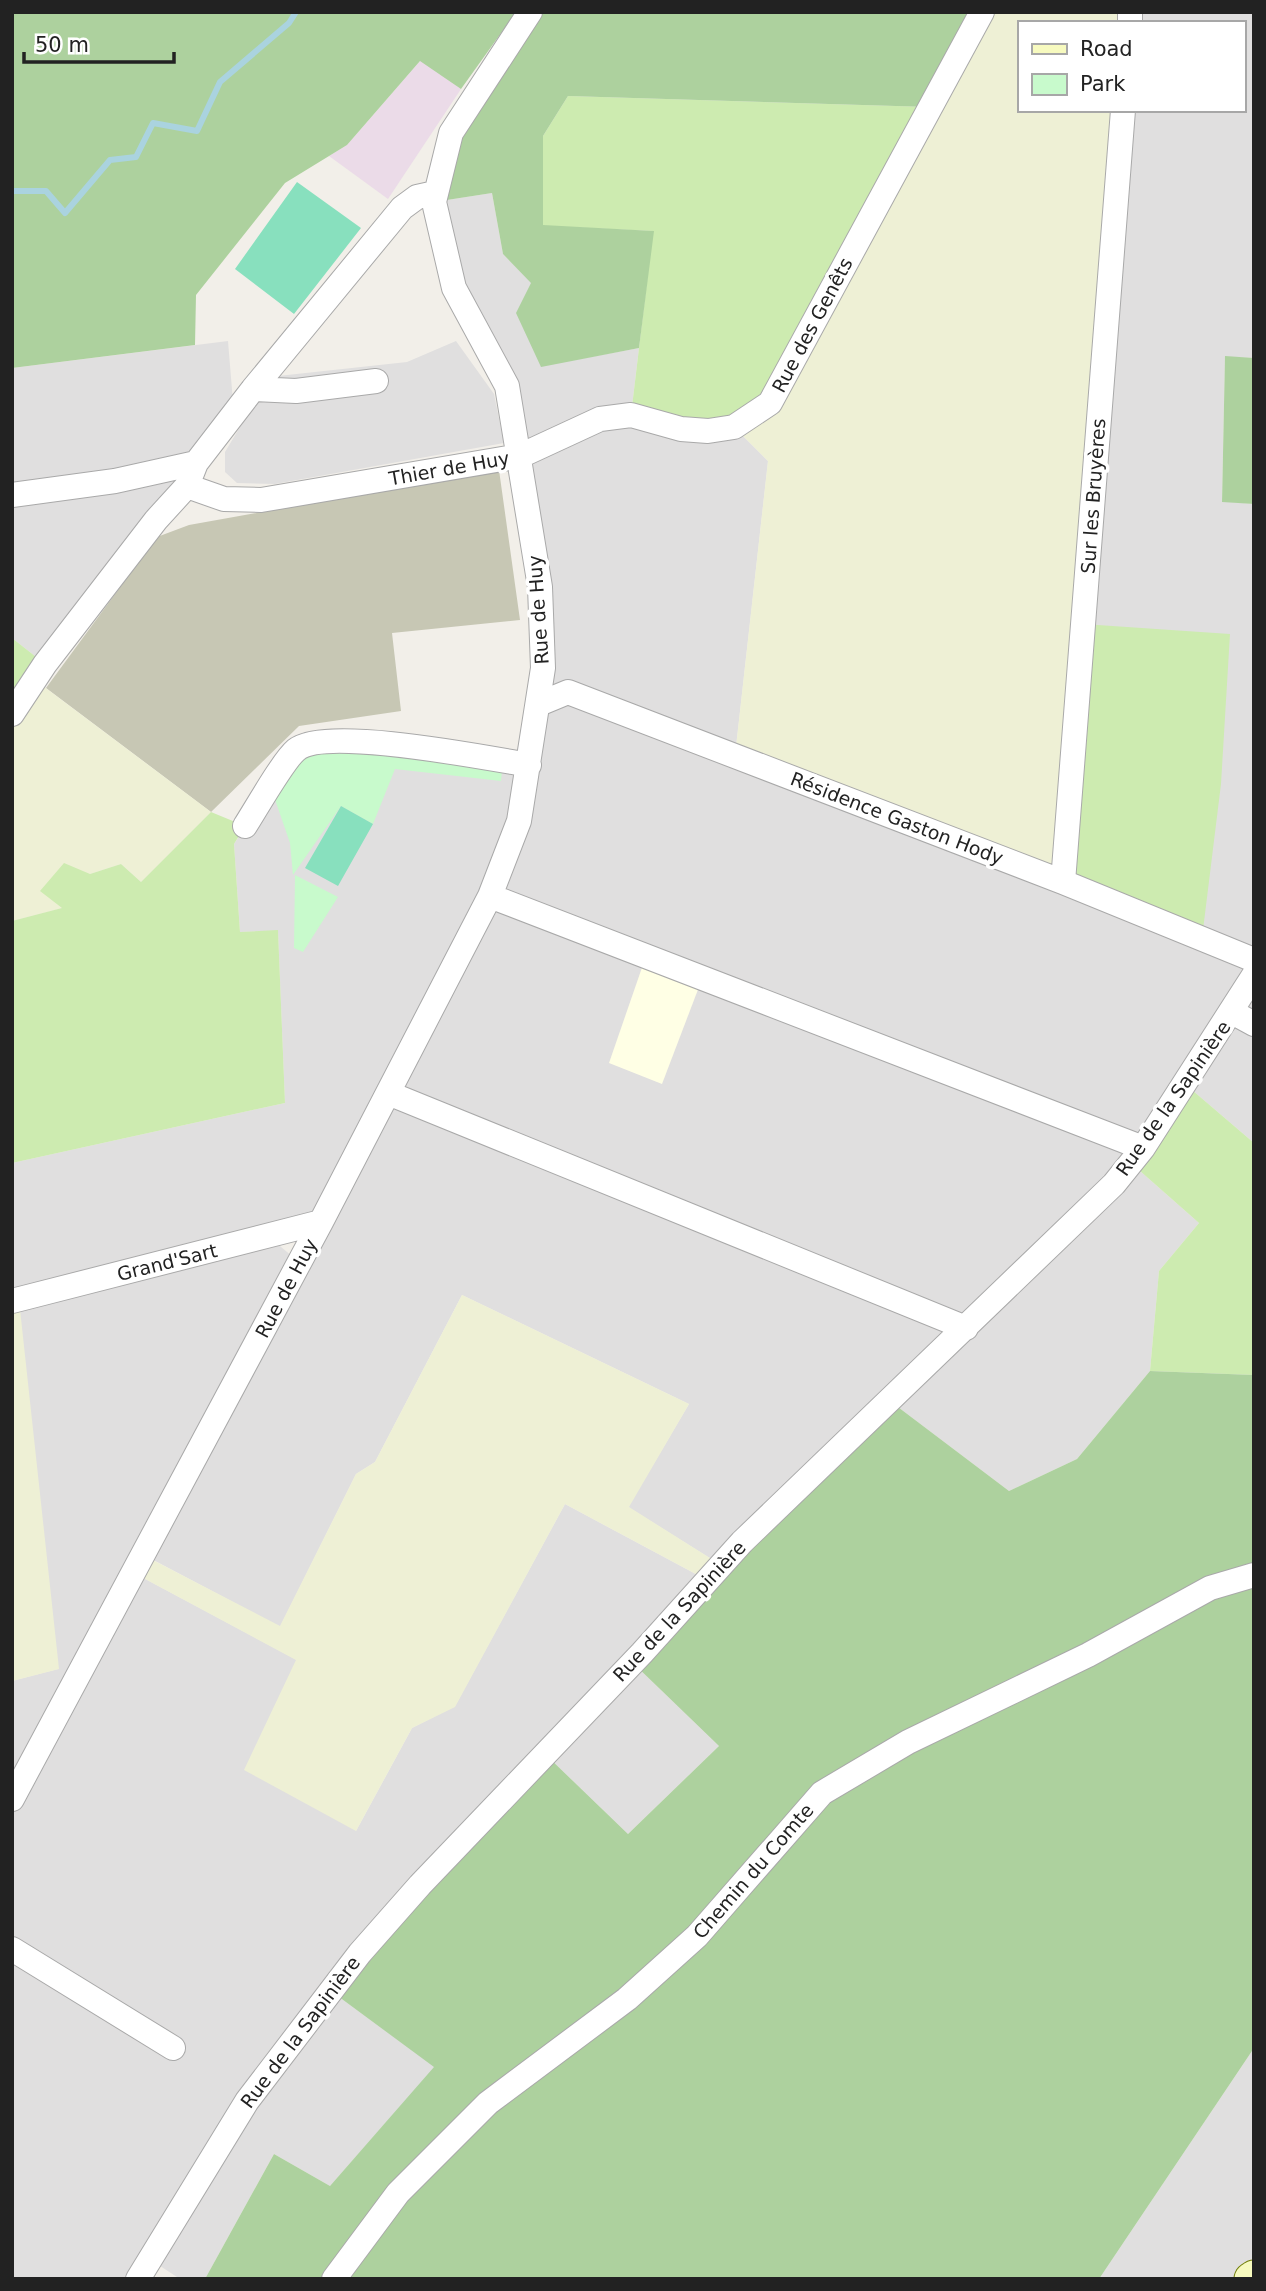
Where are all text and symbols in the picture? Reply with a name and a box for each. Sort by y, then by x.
scale bar [24,21,175,65]
legend [1018,21,1245,112]
text: 50 m [35,33,89,57]
text: Road [1080,37,1133,61]
text: Park [1080,72,1126,96]
street label: Rue des Genêts [767,254,857,396]
street label: Sur les Bruyères [1077,418,1109,574]
street label: Thier de Huy [386,447,511,490]
street label: Rue de Huy [523,555,553,665]
street label: Résidence Gaston Hody [788,767,1006,869]
street label: Rue de la Sapinière [1111,1016,1235,1180]
street label: Rue de Huy [251,1235,321,1341]
street label: Grand'Sart [115,1239,219,1285]
street label: Rue de la Sapinière [608,1536,750,1686]
street label: Chemin du Comte [688,1799,818,1943]
street label: Rue de la Sapinière [236,1952,364,2112]

